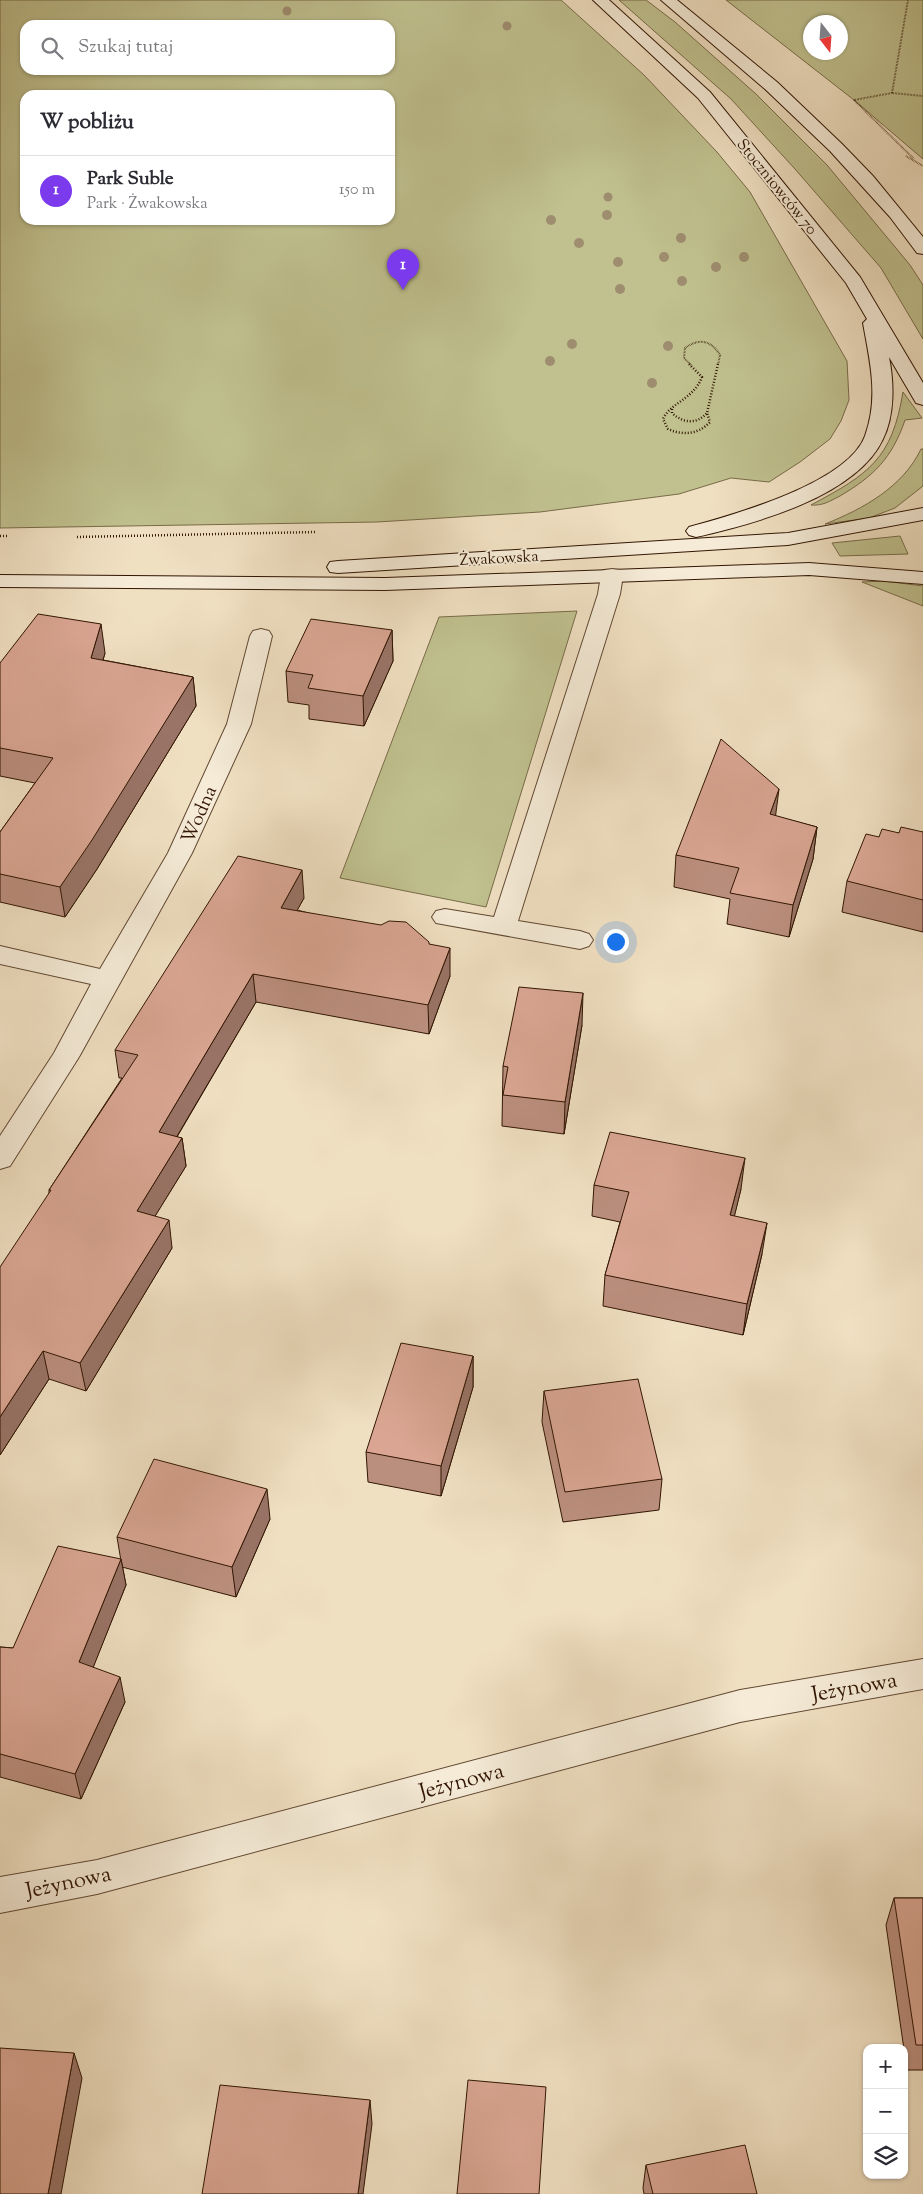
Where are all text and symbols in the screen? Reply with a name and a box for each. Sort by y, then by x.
north arrow [803,15,848,60]
search box [20,20,395,75]
icon: search [38,34,66,62]
text: Szukaj tutaj [78,34,173,61]
text: W pobliżu [40,108,134,138]
street label: Stoczniowców 70 [730,135,822,241]
text: Park Suble [87,166,174,193]
text: 1 [53,179,59,202]
text: 150 m [339,179,375,202]
text: Park · Żwakowska [87,193,208,216]
pin: 1 [387,249,419,290]
street label: Żwakowska [459,546,540,573]
street label: Wodna [176,782,225,848]
your location [603,929,629,955]
street label: Jeżynowa [808,1666,900,1712]
street label: Jeżynowa [415,1756,508,1810]
street label: Jeżynowa [22,1859,114,1909]
map controls [863,2044,908,2179]
button: + [863,2044,908,2089]
button: − [863,2089,908,2134]
button: layers [863,2134,908,2179]

